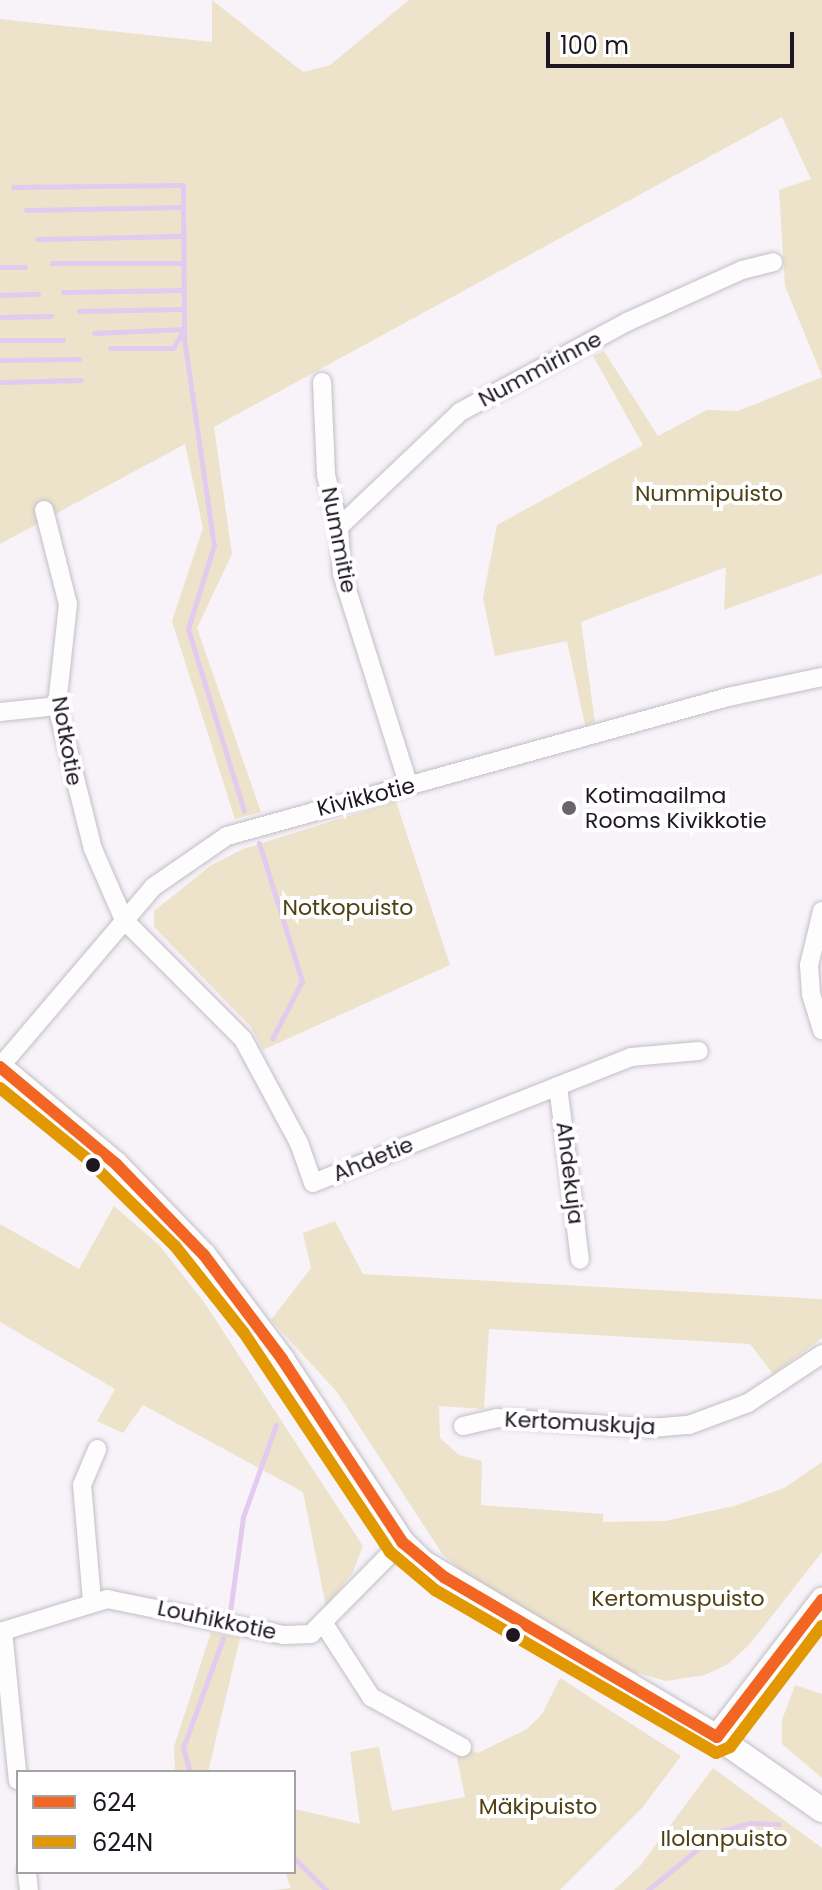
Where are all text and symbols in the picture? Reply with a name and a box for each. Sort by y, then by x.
scale bar [550,16,798,66]
text: 100 m [560,29,629,62]
street label: Nummirinne [474,325,606,413]
park label: Nummipuisto [635,481,783,507]
street label: Nummitie [316,485,362,595]
street label: Notkotie [46,694,88,788]
street label: Kivikkotie [314,772,418,822]
place label: Kotimaailma Rooms Kivikkotie [585,782,767,834]
marker: Kotimaailma Rooms Kivikkotie [560,799,578,817]
park label: Notkopuisto [283,895,413,921]
street label: Ahdekuja [551,1120,589,1226]
street label: Ahdetie [329,1131,417,1187]
unlabelled marker [85,1157,101,1173]
street label: Kertomuskuja [504,1406,656,1440]
park label: Kertomuspuisto [591,1586,765,1612]
street label: Louhikkotie [155,1595,279,1645]
unlabelled marker [505,1627,521,1643]
legend [16,1770,296,1874]
text: 624 [92,1786,136,1819]
park label: Mäkipuisto [479,1794,597,1820]
text: 624N [92,1826,153,1859]
park label: Ilolanpuisto [660,1826,788,1852]

